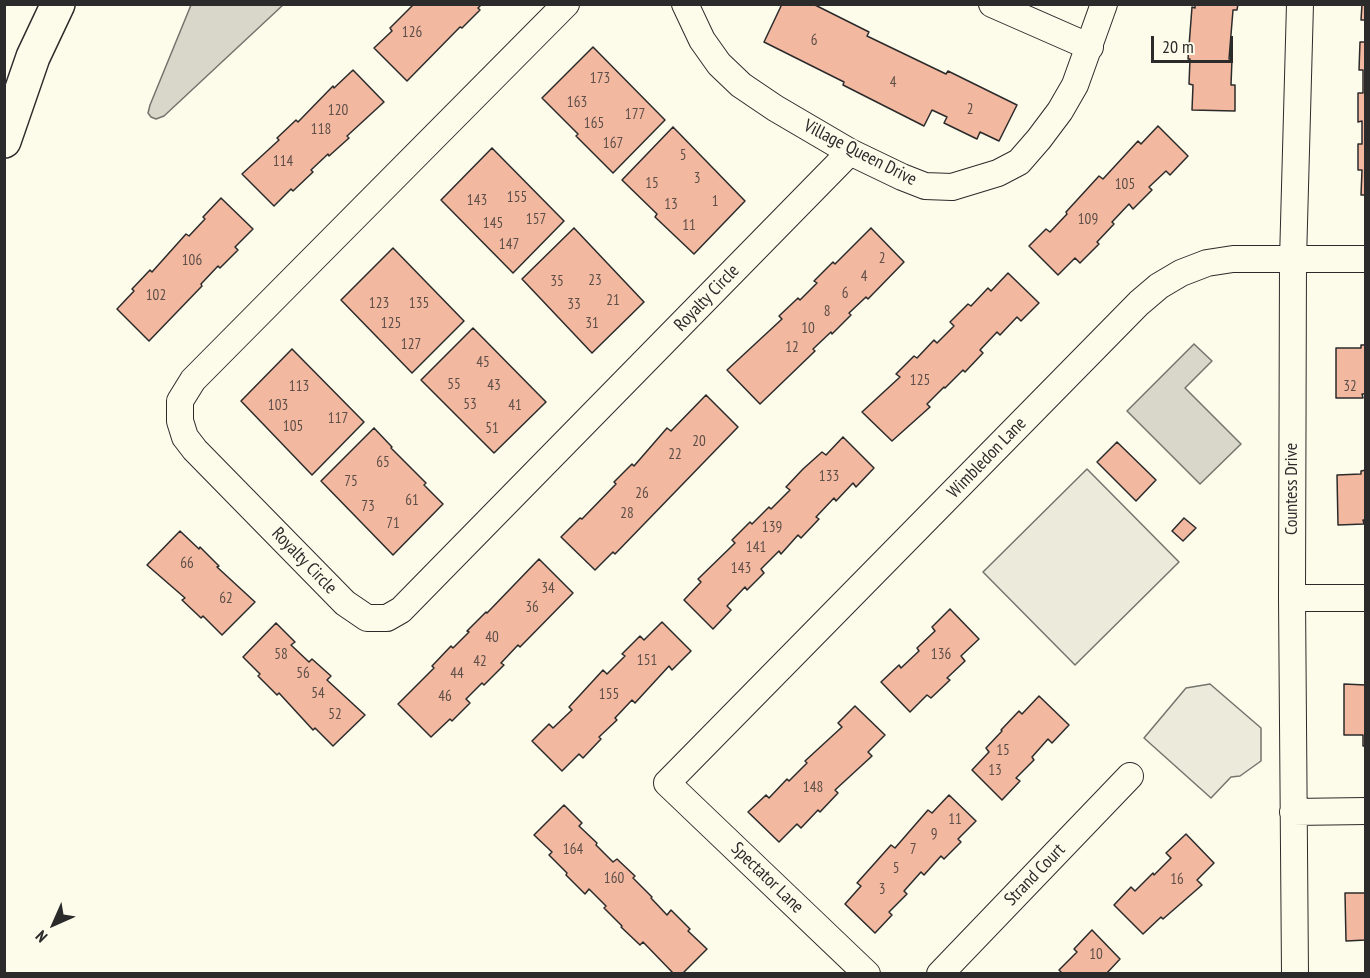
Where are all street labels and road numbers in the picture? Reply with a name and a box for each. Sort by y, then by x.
street label: Village Queen Drive [800,115,920,191]
street label: Royalty Circle [670,260,744,336]
street label: Wimbledon Lane [943,413,1031,503]
street label: Countess Drive [1281,443,1303,535]
street label: Royalty Circle [267,523,341,599]
street label: Spectator Lane [726,838,808,918]
street label: Strand Court [1000,839,1070,911]

